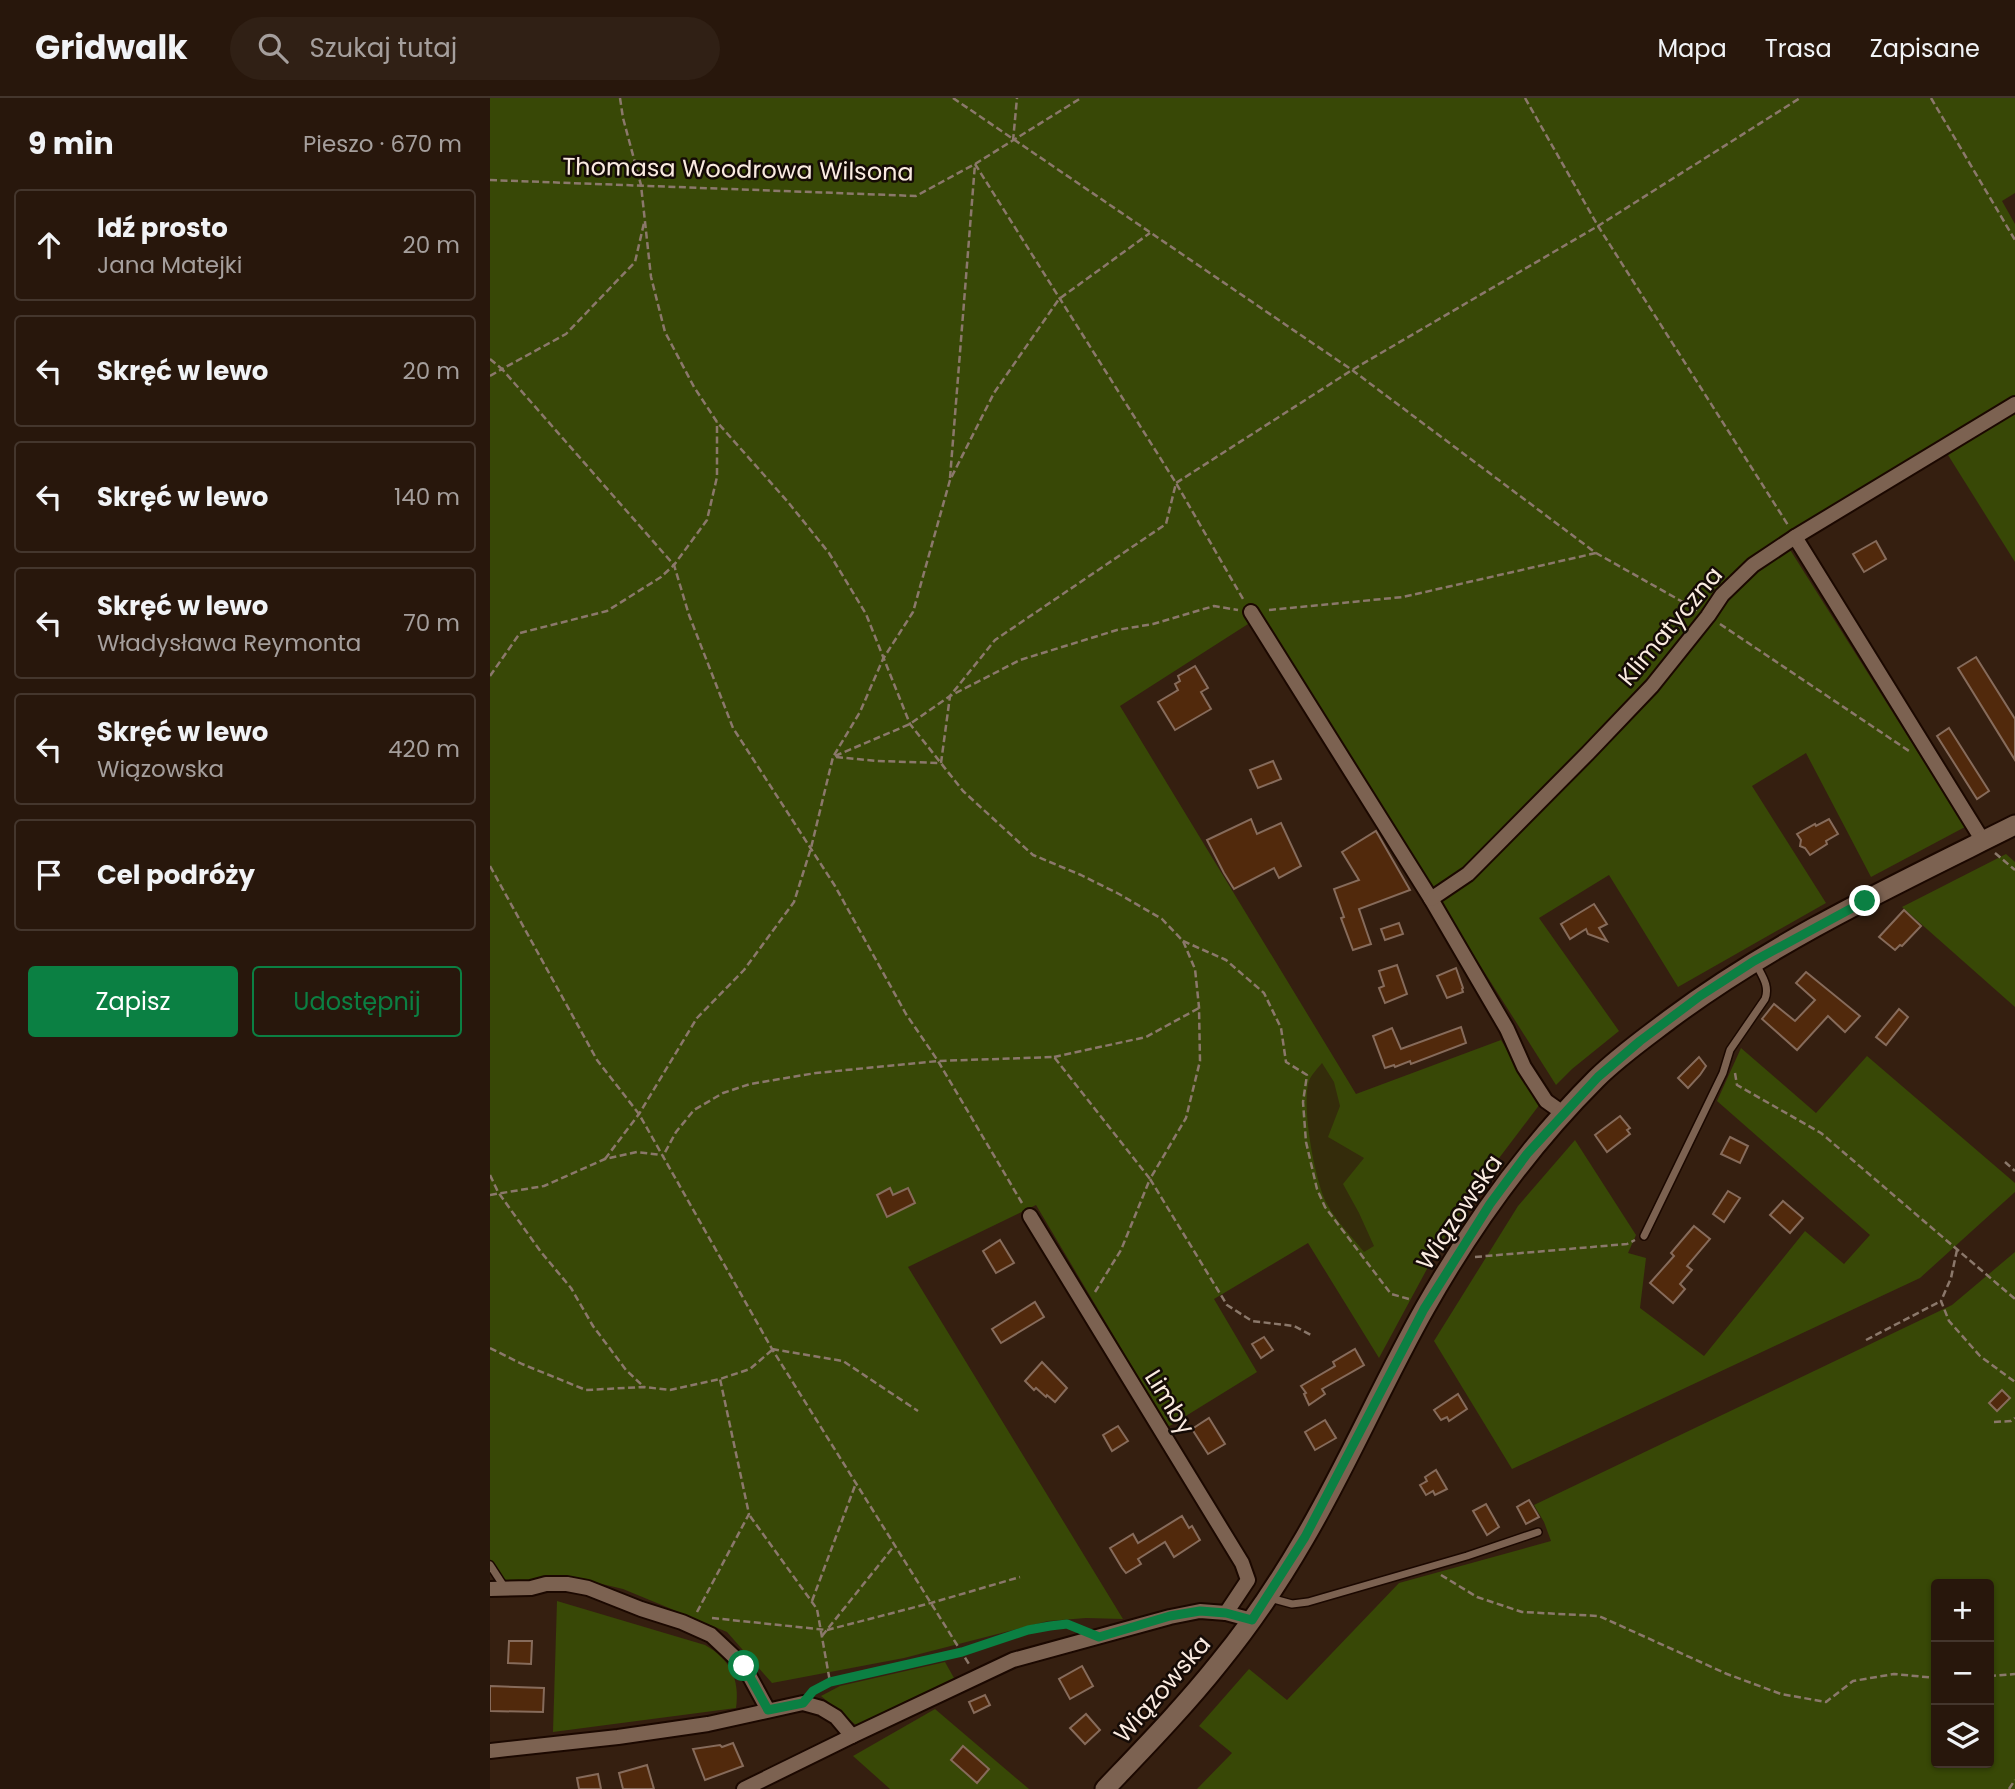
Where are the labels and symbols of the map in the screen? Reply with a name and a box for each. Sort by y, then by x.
street label: Thomasa Woodrowa Wilsona [562,149,914,189]
street label: Klimatyczna [1610,559,1730,693]
route end [1849,885,1880,916]
street label: Wiązowska [1408,1148,1510,1276]
street label: Limby [1137,1363,1203,1441]
street label: Wiązowska [1106,1628,1218,1750]
route start [728,1650,759,1681]

